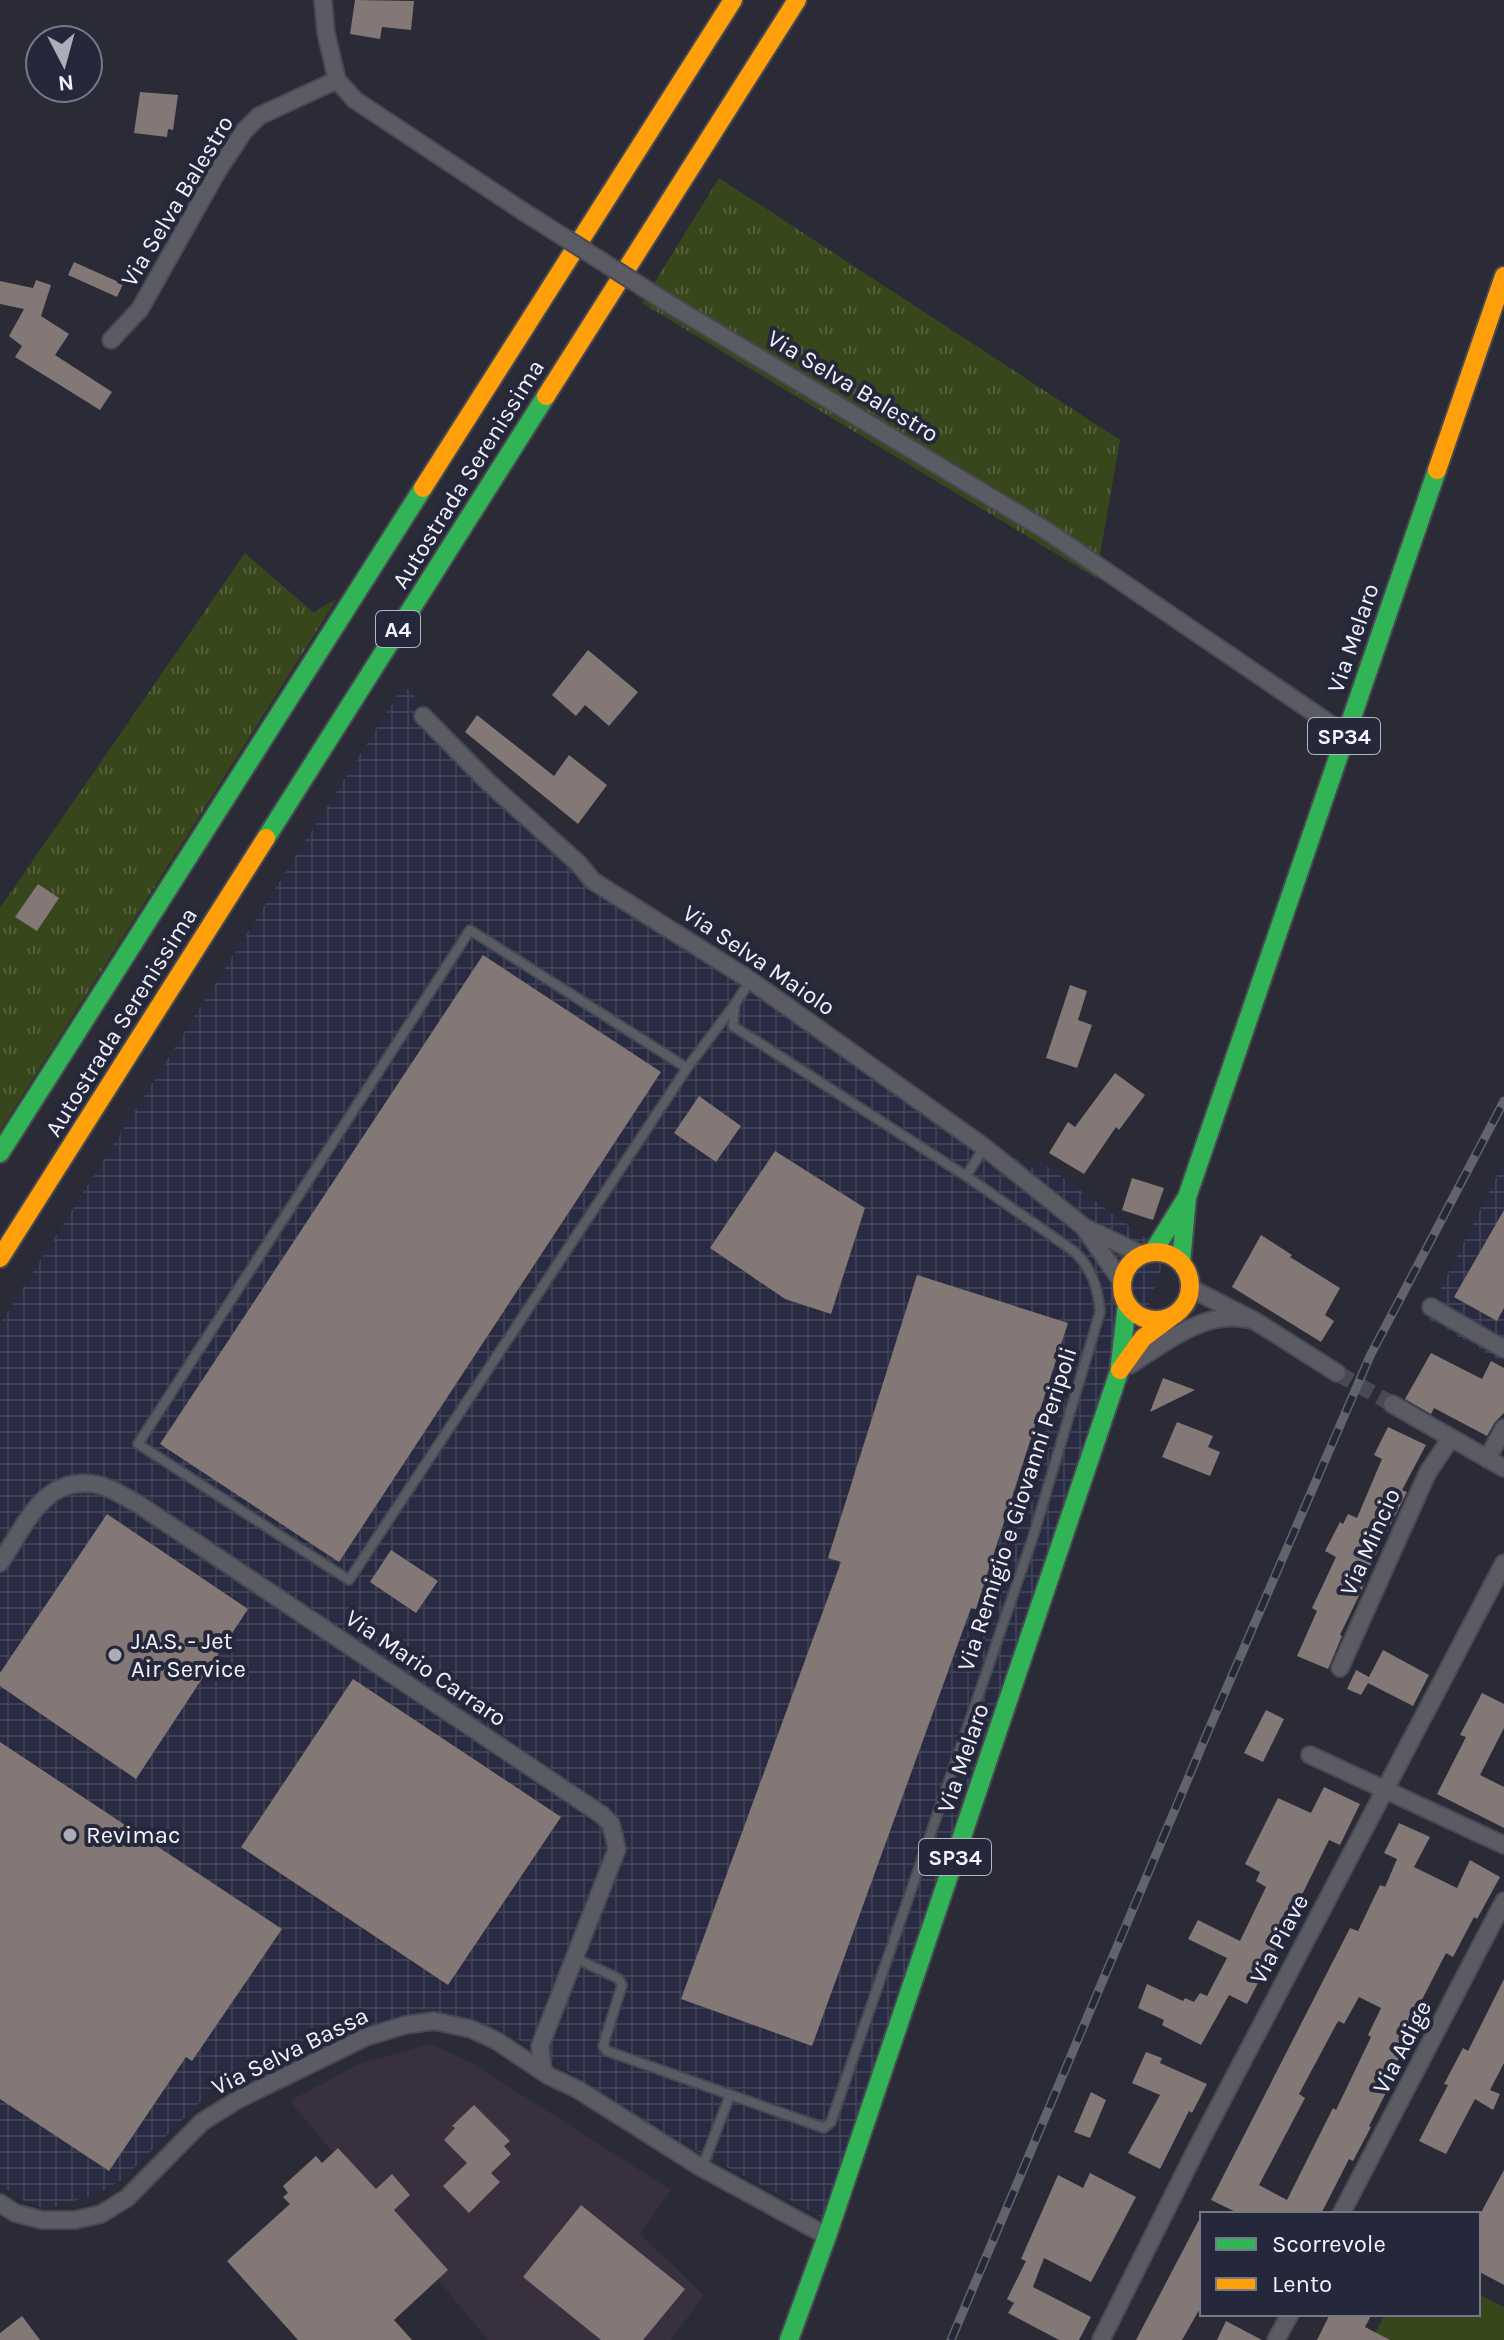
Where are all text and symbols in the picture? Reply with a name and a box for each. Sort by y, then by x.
north arrow [24,24,104,104]
text: N [57,69,75,97]
street label: Via Selva Balestro [115,110,239,292]
street label: Via Selva Balestro [762,324,944,448]
street label: Autostrada Serenissima [386,354,550,594]
street label: Via Melaro [1321,580,1385,696]
road number: A4 [376,611,420,647]
road number: SP34 [1308,718,1380,754]
street label: Via Selva Maiolo [677,899,841,1021]
street label: Autostrada Serenissima [39,902,203,1142]
street label: Via Remigio e Giovanni Peripoli [951,1343,1083,1675]
street label: Via Mincio [1334,1484,1406,1600]
street label: Via Mario Carraro [340,1604,512,1732]
place label: J.A.S. - Jet Air Service [131,1627,246,1683]
marker: J.A.S. - Jet Air Service [106,1646,124,1664]
street label: Via Melaro [931,1700,995,1816]
place label: Revimac [86,1821,180,1849]
marker: Revimac [61,1826,79,1844]
road number: SP34 [919,1839,991,1875]
street label: Via Piave [1244,1889,1314,1989]
street label: Via Adige [1367,1996,1437,2098]
street label: Via Selva Bassa [207,2001,373,2101]
legend [1200,2212,1480,2316]
text: Scorrevole [1272,2230,1386,2258]
text: Lento [1272,2270,1332,2298]

